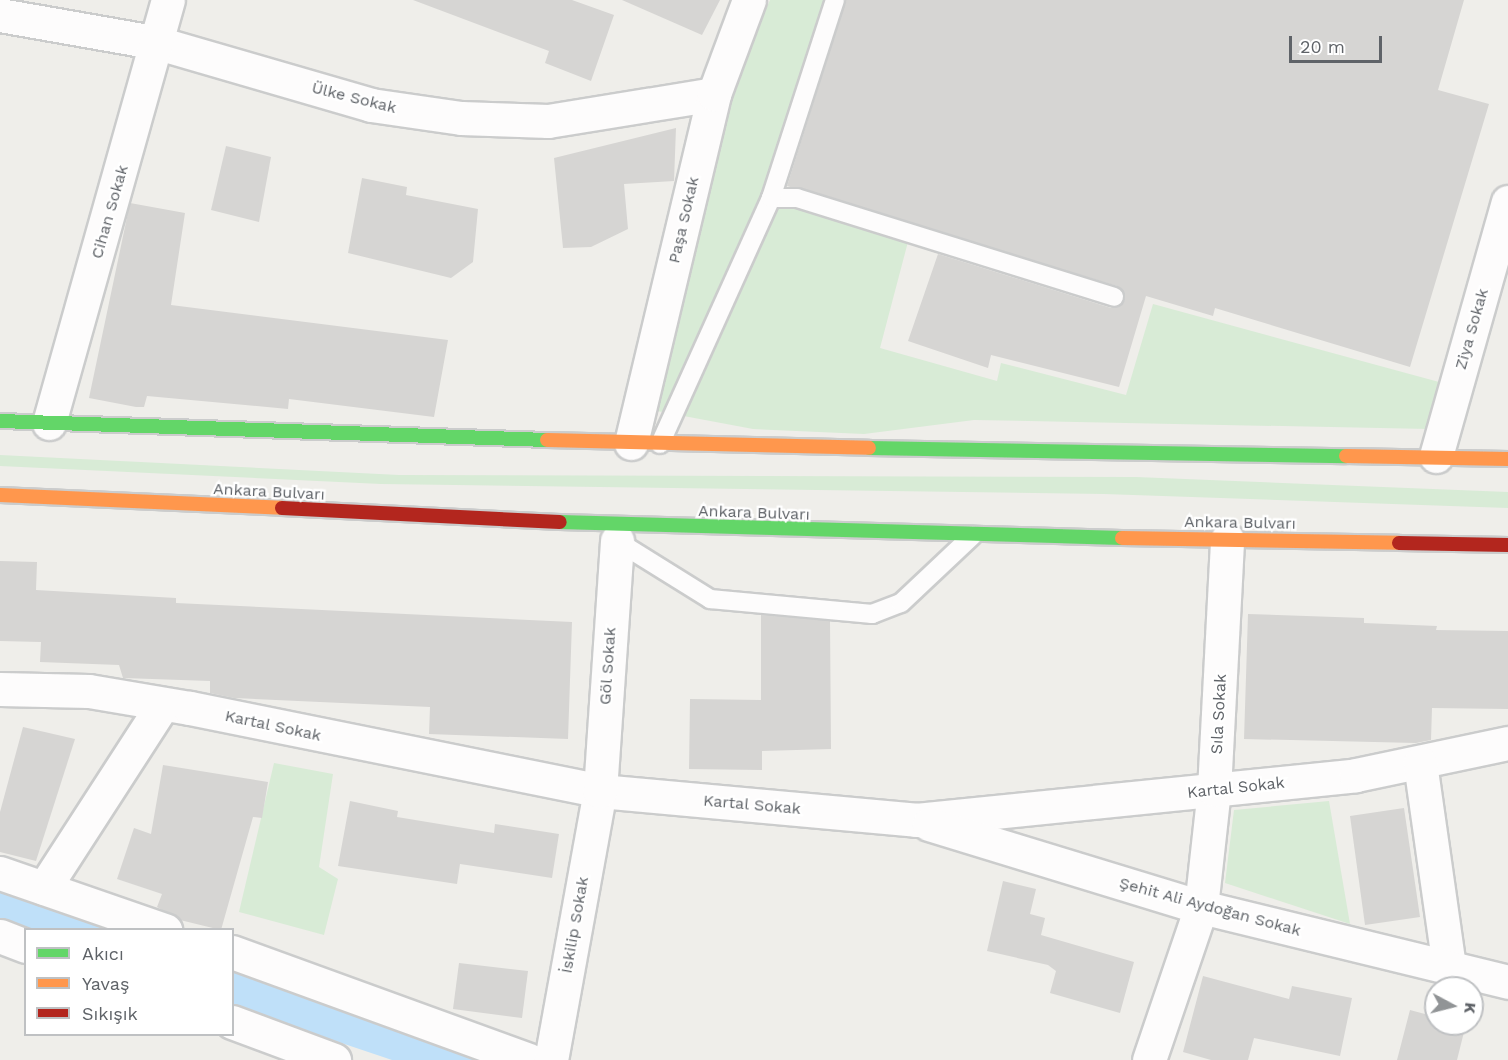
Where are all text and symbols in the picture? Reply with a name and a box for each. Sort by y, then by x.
scale bar [1292,24,1385,62]
text: 20 m [1300,36,1345,57]
street label: Ülke Sokak [310,78,398,118]
street label: Cihan Sokak [87,163,133,261]
street label: Paşa Sokak [665,175,703,265]
street label: Ziya Sokak [1451,286,1493,372]
street label: Ankara Bulvarı [213,479,325,505]
street label: Ankara Bulvarı [698,501,810,525]
street label: Ankara Bulvarı [1184,512,1296,534]
street label: Göl Sokak [596,626,620,706]
street label: Sıla Sokak [1207,673,1231,755]
street label: Kartal Sokak [223,706,323,746]
street label: Kartal Sokak [1186,773,1286,803]
street label: Kartal Sokak [702,791,802,819]
street label: Şehit Ali Aydoğan Sokak [1116,873,1304,941]
street label: İskilip Sokak [557,875,593,975]
legend [24,928,234,1036]
text: Akıcı [82,943,124,964]
text: Yavaş [82,973,129,994]
north arrow [1424,976,1484,1036]
text: K [1460,1001,1480,1015]
text: Sıkışık [82,1003,138,1024]

